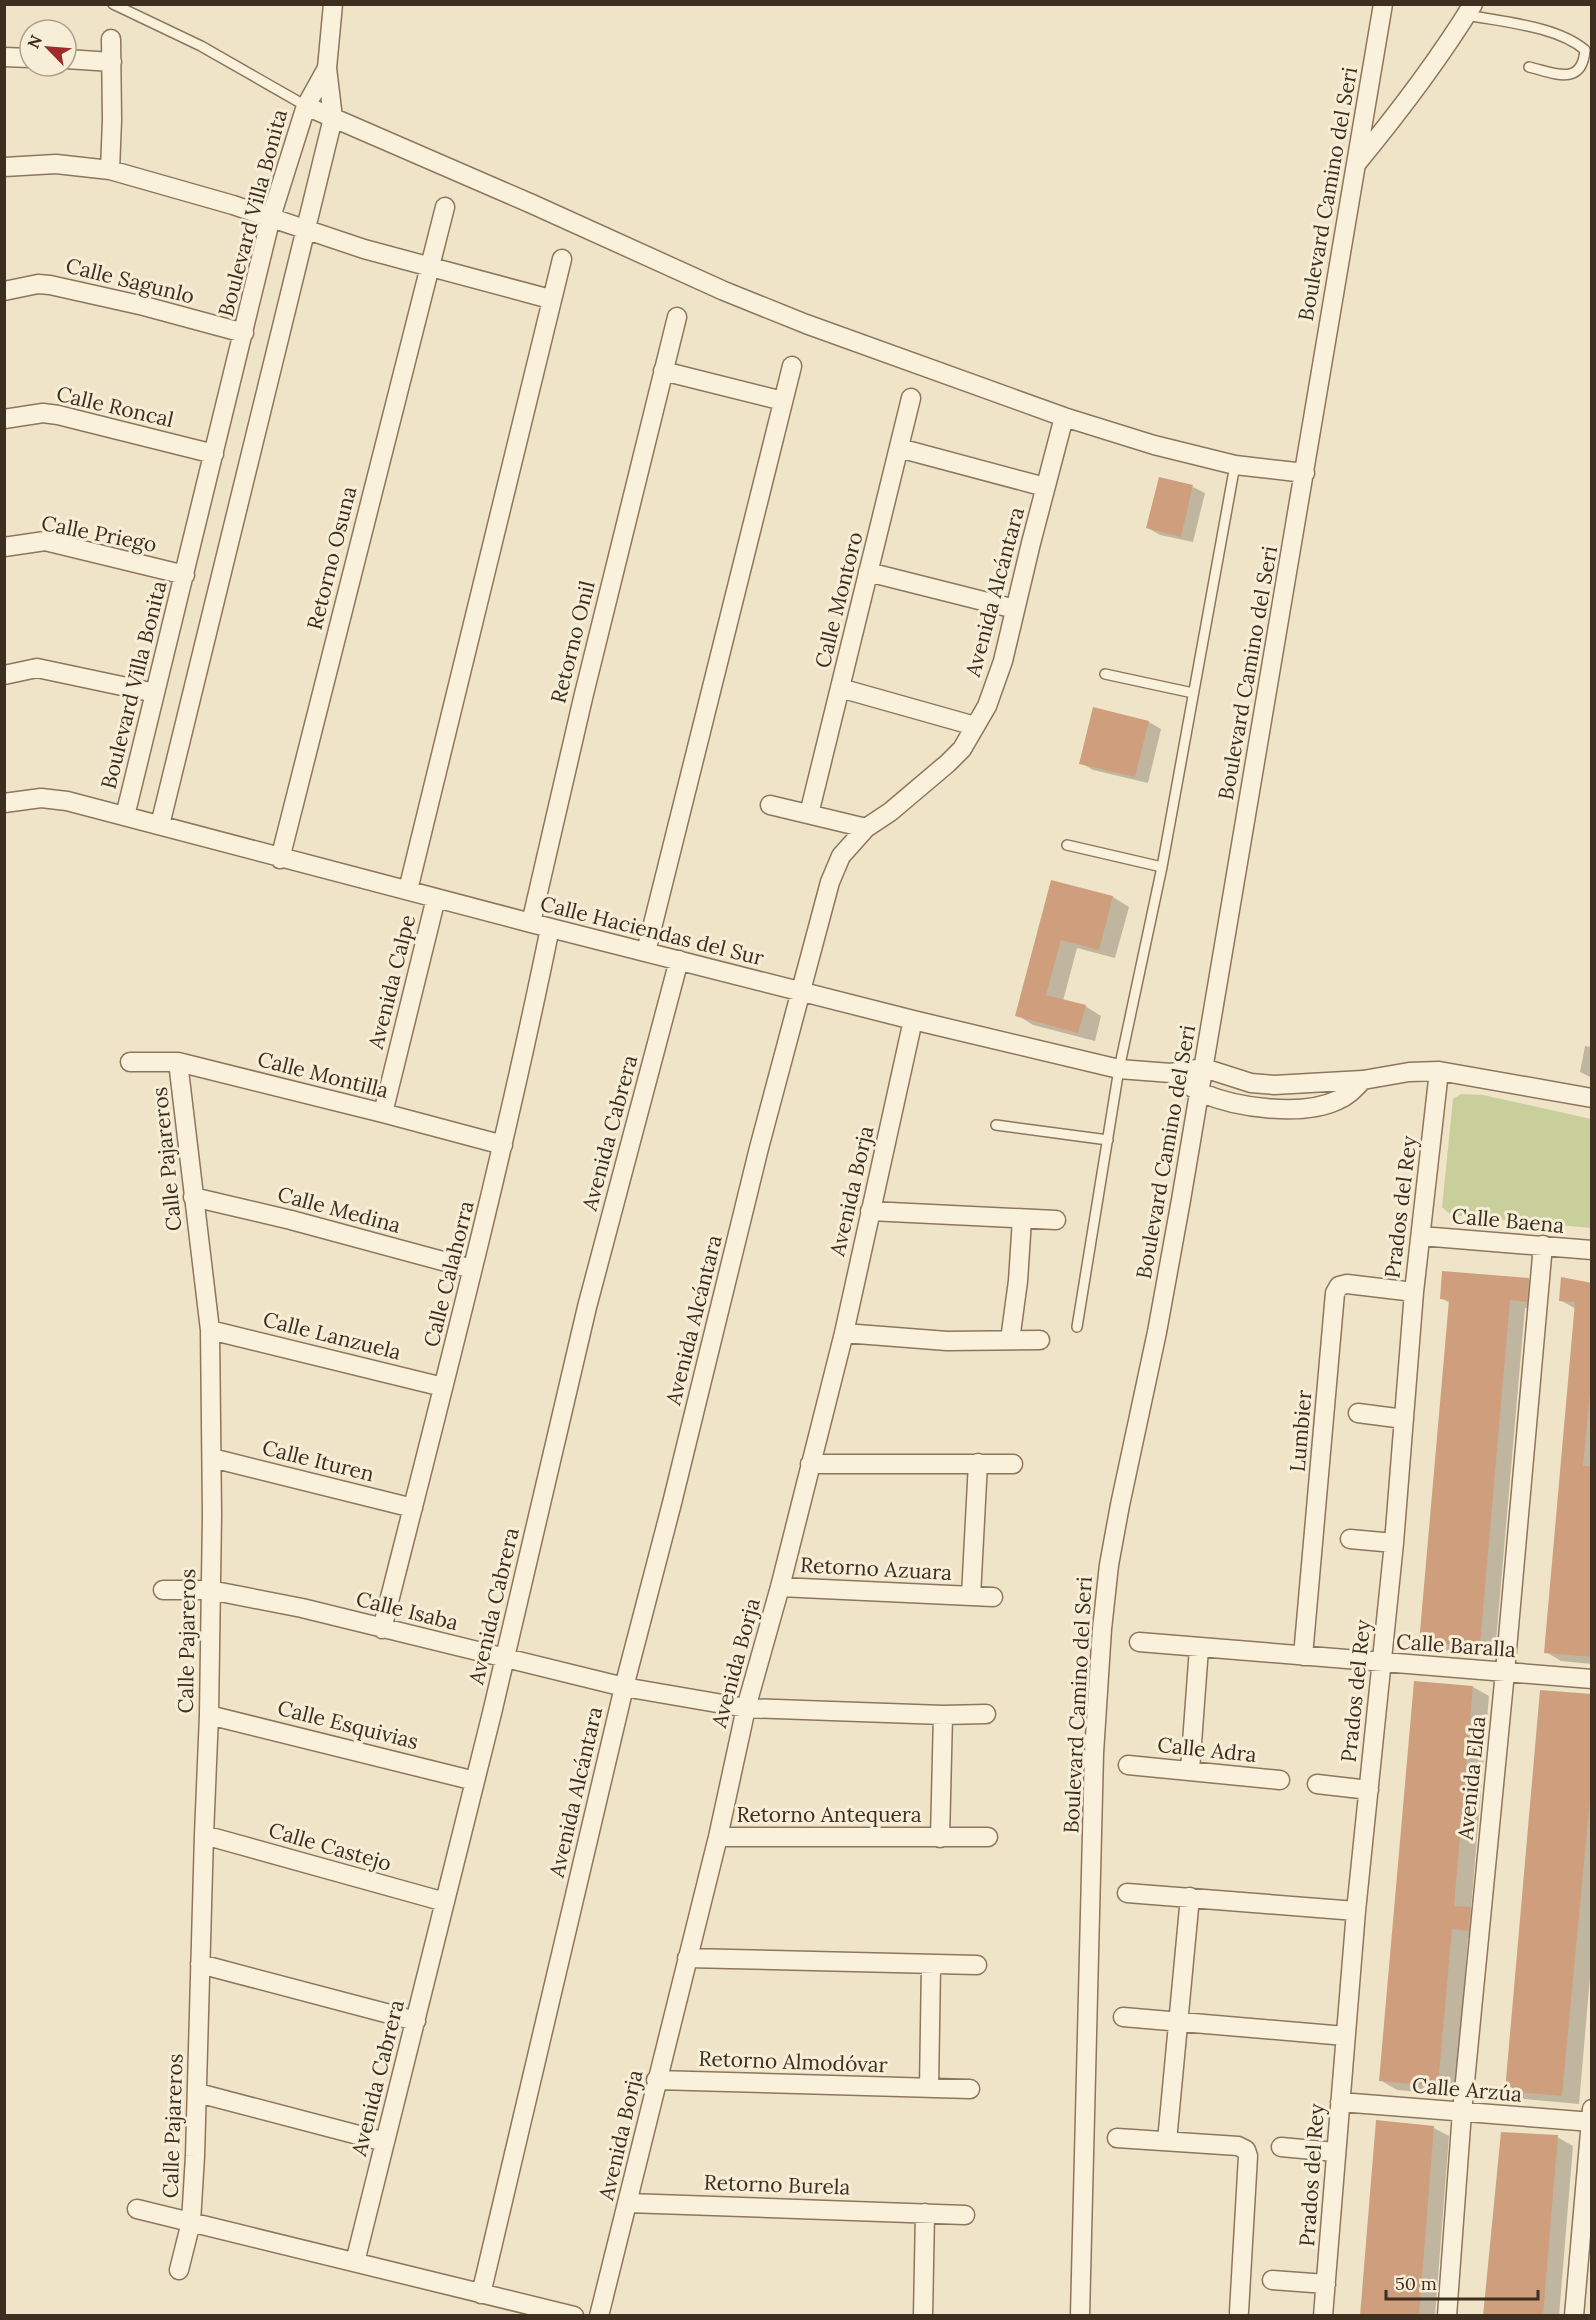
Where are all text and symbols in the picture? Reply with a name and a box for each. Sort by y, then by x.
north arrow [18,18,78,78]
text: N [23,32,46,51]
street label: Boulevard Camino del Seri [1292,65,1363,323]
street label: Boulevard Villa Bonita [212,106,293,319]
street label: Calle Sagunlo [63,252,197,310]
street label: Calle Roncal [54,380,176,433]
street label: Retorno Osuna [301,483,362,632]
street label: Avenida Alcántara [959,504,1030,681]
street label: Calle Priego [39,509,159,558]
street label: Calle Montoro [809,529,868,671]
street label: Boulevard Camino del Seri [1212,544,1283,802]
street label: Boulevard Villa Bonita [95,578,172,792]
street label: Retorno Onil [544,578,601,706]
street label: Calle Haciendas del Sur [538,890,767,971]
street label: Avenida Calpe [362,912,421,1053]
street label: Boulevard Camino del Seri [1130,1023,1201,1281]
street label: Calle Montilla [255,1045,392,1104]
street label: Avenida Cabrera [576,1052,643,1215]
street label: Calle Pajareros [146,1086,187,1232]
street label: Avenida Borja [823,1123,880,1260]
street label: Prados del Rey [1378,1134,1423,1280]
street label: Calle Medina [275,1180,404,1239]
street label: Calle Calahorra [417,1198,480,1350]
street label: Calle Baena [1451,1202,1566,1239]
street label: Avenida Alcántara [659,1232,728,1409]
street label: Calle Lanzuela [260,1305,404,1366]
street label: Lumbier [1283,1389,1318,1473]
street label: Calle Ituren [259,1434,377,1487]
street label: Avenida Cabrera [462,1525,525,1688]
street label: Retorno Azuara [799,1551,953,1586]
street label: Calle Pajareros [172,1568,201,1714]
street label: Boulevard Camino del Seri [1057,1576,1098,1834]
street label: Calle Isaba [353,1585,461,1636]
street label: Avenida Borja [705,1595,766,1732]
street label: Prados del Rey [1335,1618,1376,1764]
street label: Calle Baralla [1395,1628,1517,1663]
street label: Calle Esquivias [275,1694,421,1755]
street label: Avenida Alcántara [543,1704,608,1881]
street label: Avenida Elda [1451,1715,1491,1842]
street label: Calle Adra [1156,1731,1258,1768]
street label: Retorno Antequera [736,1801,922,1828]
street label: Calle Castejo [266,1816,395,1877]
street label: Avenida Cabrera [345,1997,410,2160]
street label: Retorno Almodóvar [698,2045,888,2078]
street label: Calle Pajareros [156,2053,189,2199]
street label: Avenida Borja [592,2067,649,2204]
street label: Calle Arzúa [1411,2071,1523,2108]
street label: Prados del Rey [1293,2103,1330,2247]
street label: Retorno Burela [703,2168,851,2201]
scale bar [1386,2263,1538,2301]
text: 50 m [1395,2272,1437,2295]

